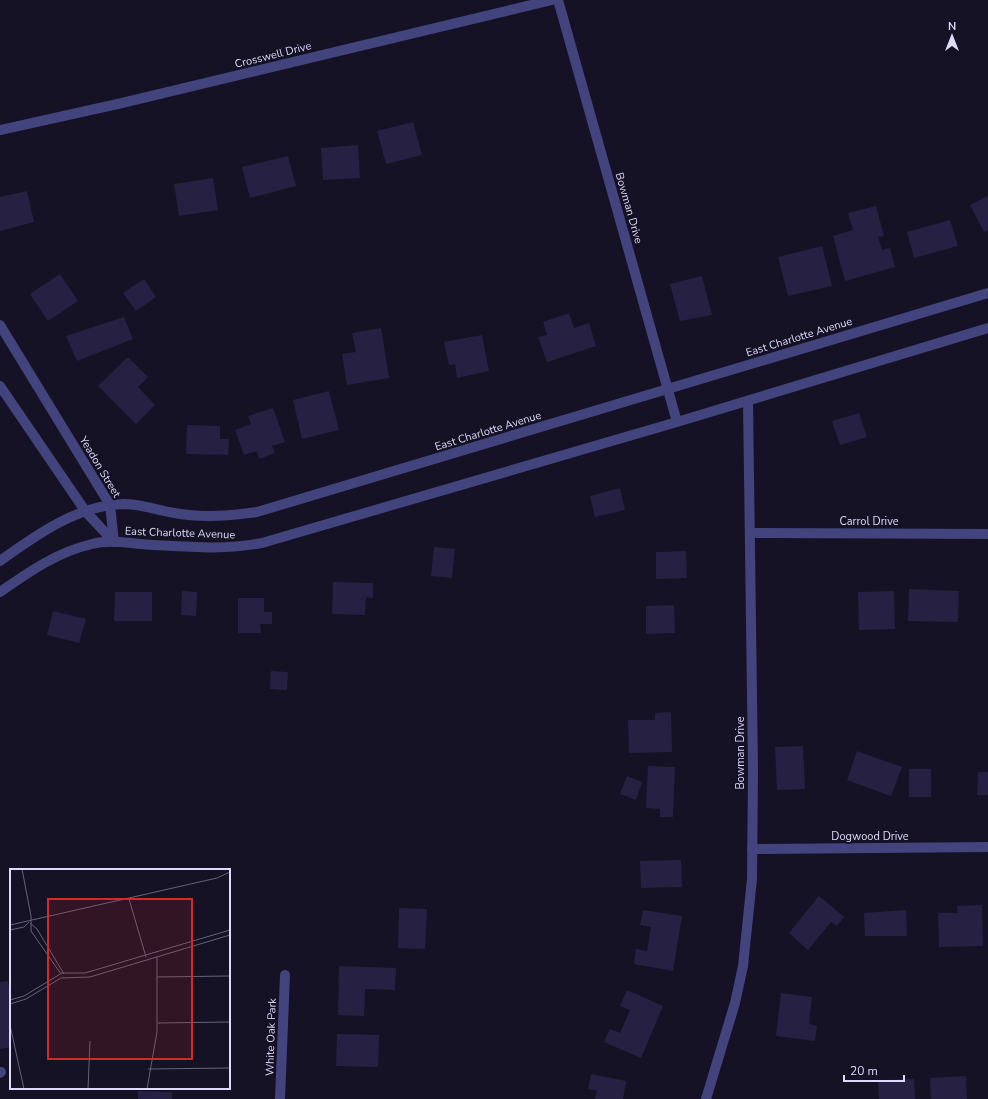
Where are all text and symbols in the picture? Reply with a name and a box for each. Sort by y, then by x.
north arrow [932,16,972,56]
text: N [948,19,956,34]
street label: Crosswell Drive [233,38,313,72]
street label: Bowman Drive [612,171,646,245]
street label: East Charlotte Avenue [744,314,854,360]
street label: East Charlotte Avenue [433,408,543,454]
street label: Yeadon Street [75,433,124,501]
street label: Carrol Drive [839,514,899,529]
street label: East Charlotte Avenue [125,524,236,542]
street label: Bowman Drive [733,716,748,790]
street label: Dogwood Drive [831,829,909,844]
inset map [10,869,230,1089]
street label: White Oak Park [262,997,280,1076]
scale bar [844,1057,904,1083]
text: 20 m [850,1063,878,1079]

